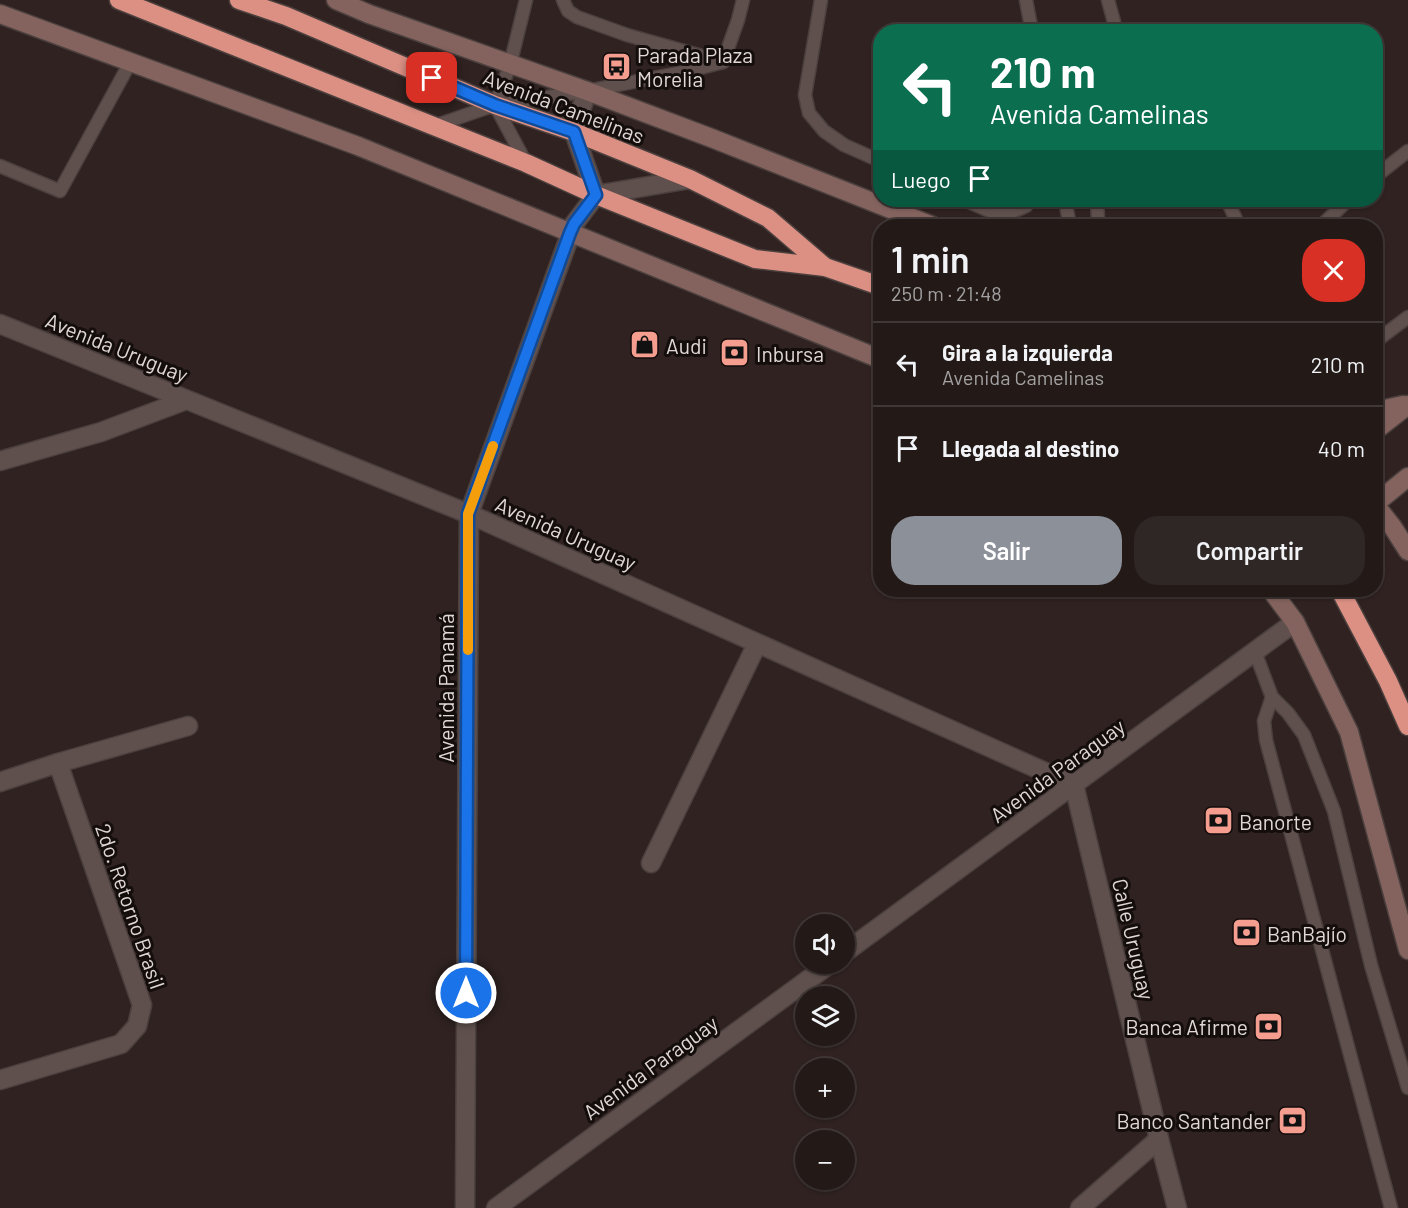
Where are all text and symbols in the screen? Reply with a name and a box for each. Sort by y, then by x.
place label: Parada Plaza Morelia [637,42,753,91]
text: 210 m [990,46,1096,96]
icon: left [891,48,969,126]
bus stop icon: Parada Plaza Morelia [600,50,632,82]
pin [406,52,457,103]
icon: arrive [415,61,448,94]
street label: Avenida Camelinas [480,64,648,148]
text: Avenida Camelinas [990,97,1209,129]
icon: arrive [963,162,996,195]
text: Luego [891,166,951,192]
text: 1 min [891,237,970,280]
button: close [1302,239,1365,302]
text: 250 m · 21:48 [891,281,1002,305]
street label: Avenida Uruguay [42,307,192,387]
shop icon: Audi [629,329,661,361]
place label: Audi [666,333,707,358]
bank icon: Inbursa [719,337,751,369]
text: Gira a la izquierda [942,339,1113,365]
place label: Inbursa [756,341,824,366]
icon: left [891,348,924,381]
text: 210 m [1311,351,1365,377]
text: Avenida Camelinas [942,365,1104,389]
icon: arrive [891,432,924,465]
text: Llegada al destino [942,435,1119,461]
text: 40 m [1318,435,1365,461]
street label: Avenida Uruguay [492,491,640,575]
button: Salir [891,516,1122,585]
button: Compartir [1134,516,1365,585]
street label: Avenida Panamá [433,613,458,763]
street label: Avenida Paraguay [985,713,1129,827]
bank icon: Banorte [1202,805,1234,837]
place label: Banorte [1239,809,1312,834]
street label: 2do. Retorno Brasil [91,820,171,992]
street label: Calle Uruguay [1108,876,1160,1002]
map controls [795,914,855,1190]
button: sound [795,914,855,974]
bank icon: BanBajío [1230,917,1262,949]
place label: BanBajío [1267,921,1347,946]
position arrow [434,961,498,1025]
button: layers [795,986,855,1046]
street label: Avenida Paraguay [578,1010,722,1124]
bank icon: Banca Afirme [1253,1010,1285,1042]
place label: Banca Afirme [1126,1014,1248,1039]
button: + [795,1058,855,1118]
bank icon: Banco Santander [1277,1104,1309,1136]
place label: Banco Santander [1116,1108,1272,1133]
button: − [795,1130,855,1190]

